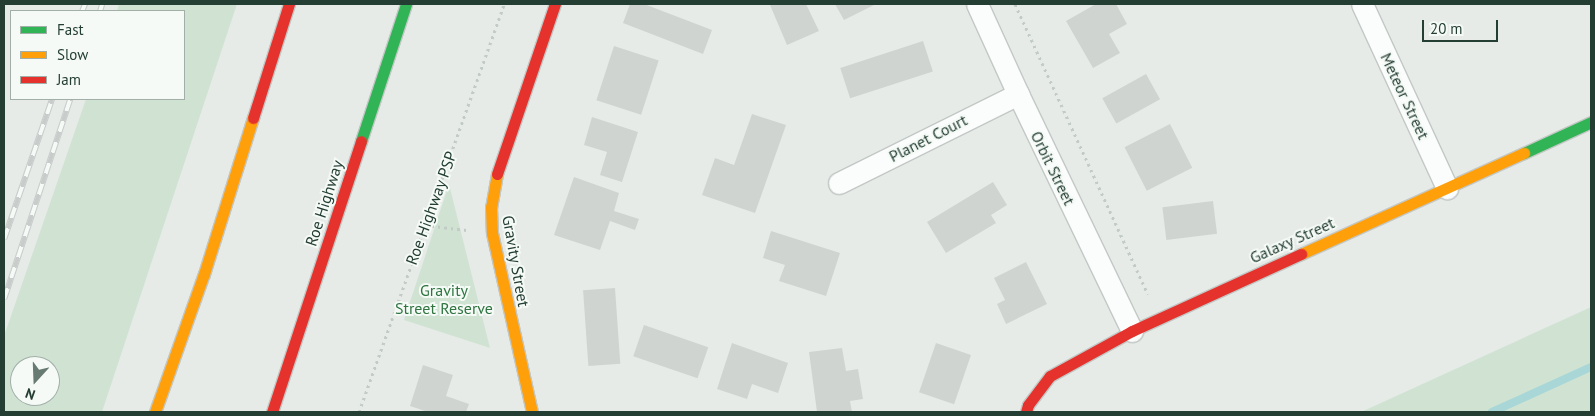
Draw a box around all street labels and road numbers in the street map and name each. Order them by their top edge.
street label: Meteor Street [1377,50,1433,142]
street label: Planet Court [886,110,970,166]
street label: Orbit Street [1027,128,1079,208]
street label: Roe Highway PSP [401,148,461,268]
street label: Roe Highway [301,158,347,248]
street label: Gravity Street [498,213,534,309]
street label: Galaxy Street [1247,213,1337,267]

